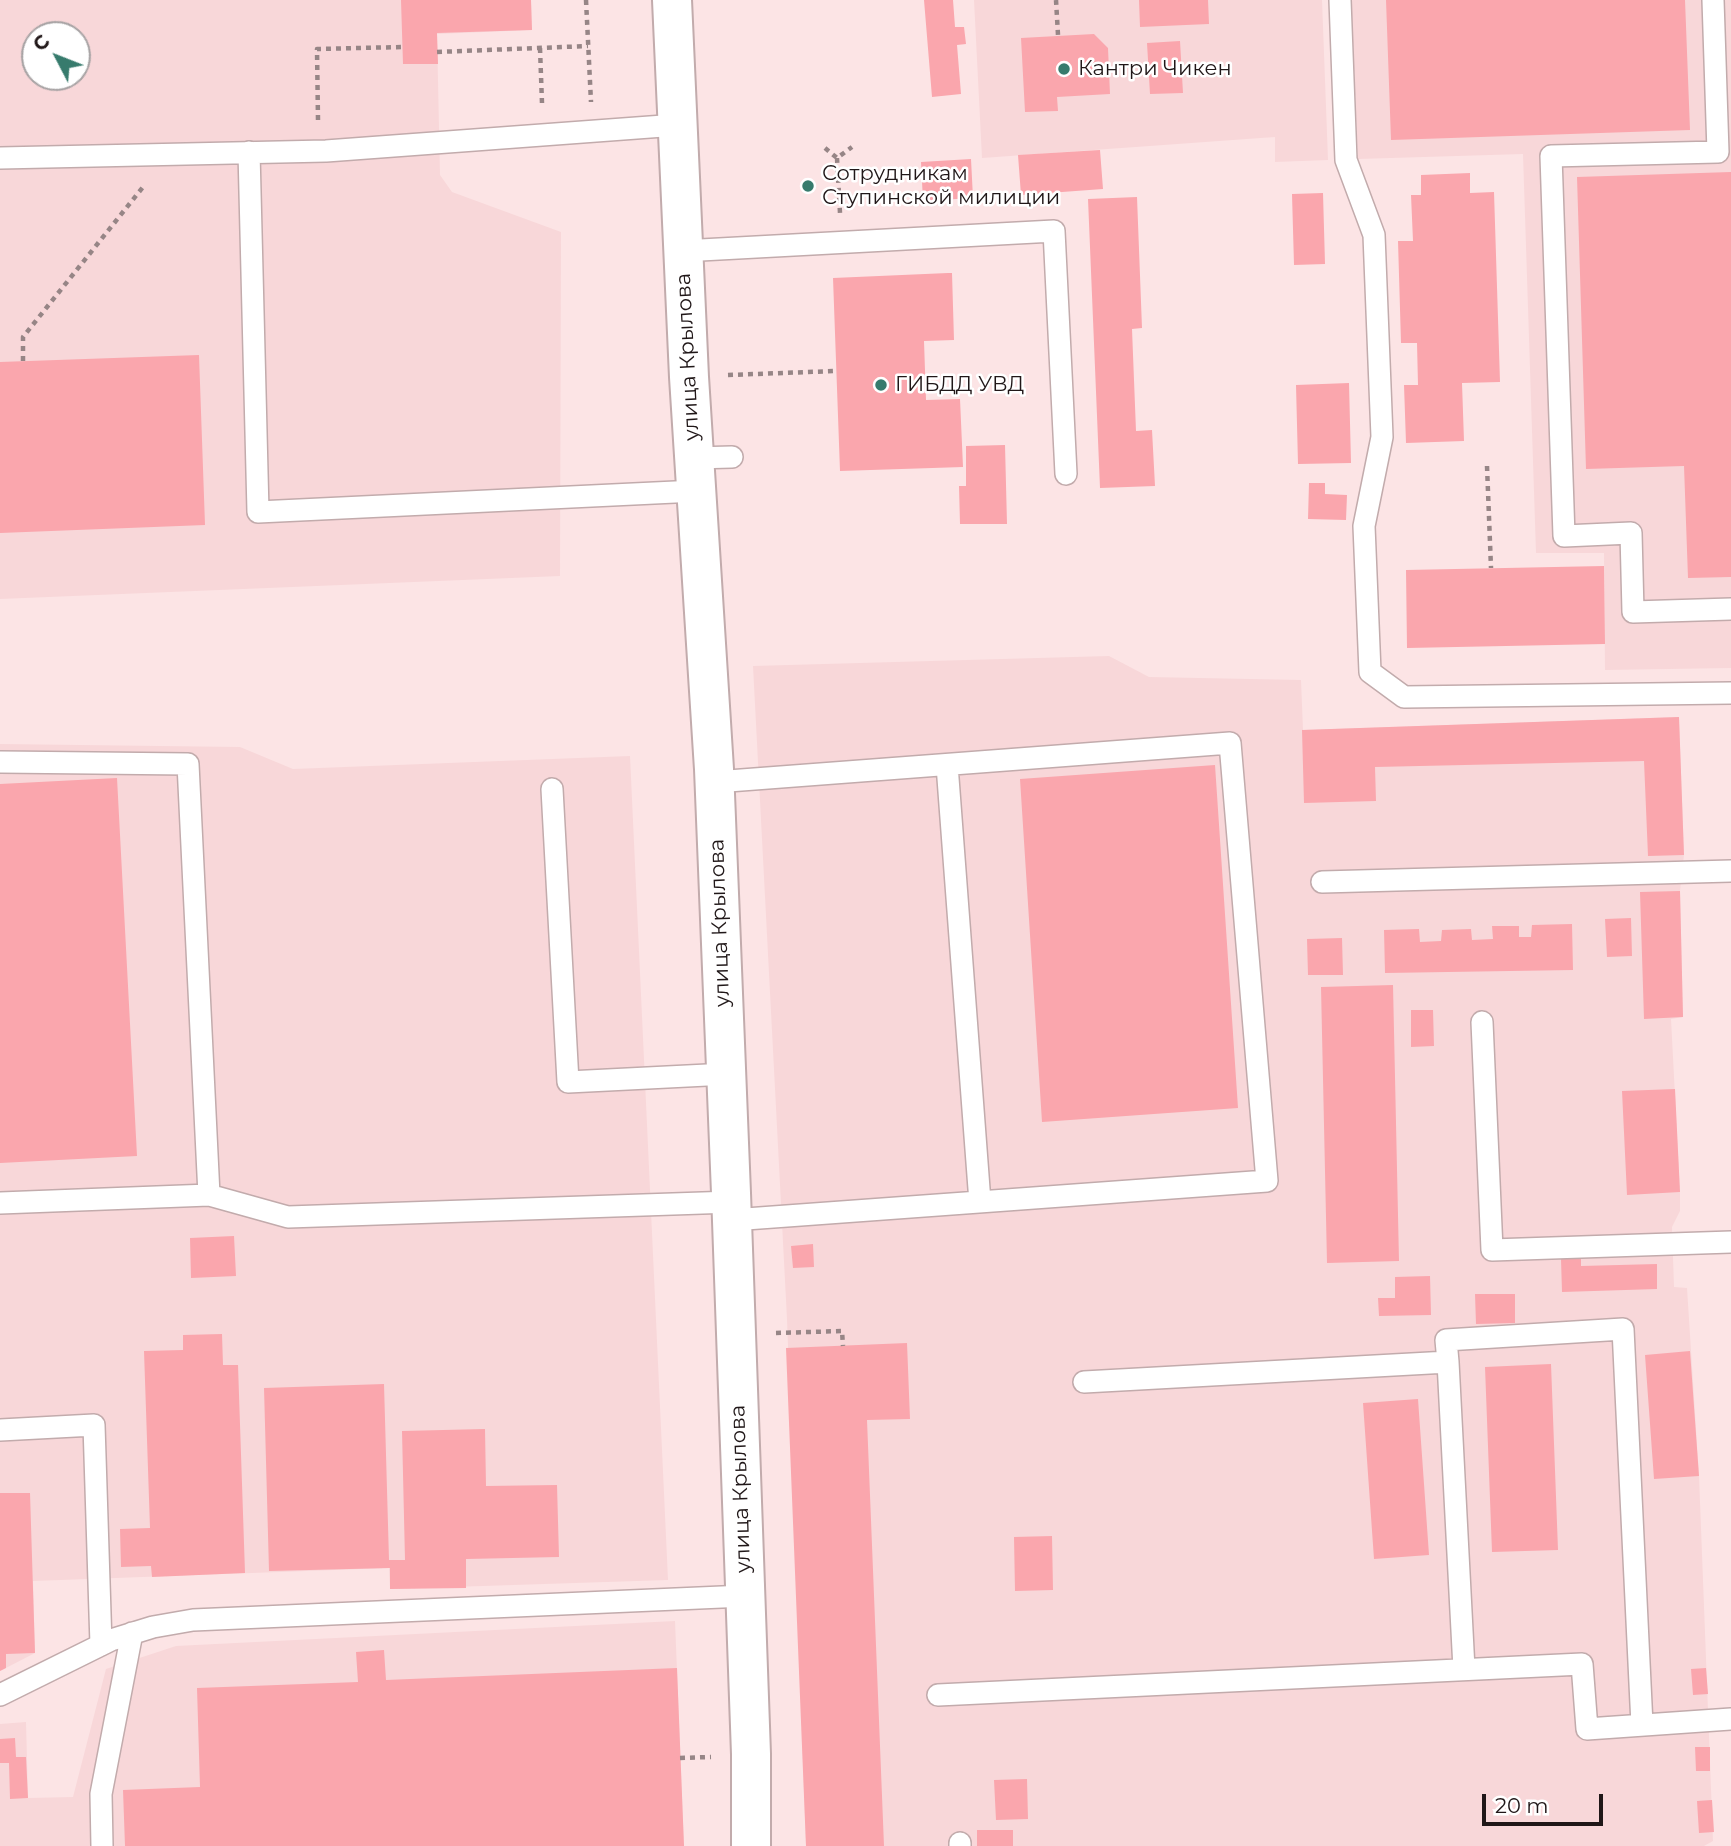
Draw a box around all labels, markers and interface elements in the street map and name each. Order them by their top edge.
north arrow [21,21,91,91]
text: С [28,30,55,56]
place label: Кантри Чикен [1078,56,1232,82]
marker: Кантри Чикен [1056,61,1072,77]
place label: Сотрудникам Ступинской милиции [822,161,1060,211]
marker: Сотрудникам Ступинской милиции [800,178,816,194]
street label: улица Крылова [671,272,705,442]
place label: ГИБДД УВД [895,372,1024,398]
marker: ГИБДД УВД [873,377,889,393]
street label: улица Крылова [704,839,736,1007]
street label: улица Крылова [725,1405,757,1573]
scale bar [1486,1780,1607,1824]
text: 20 m [1495,1793,1549,1818]

